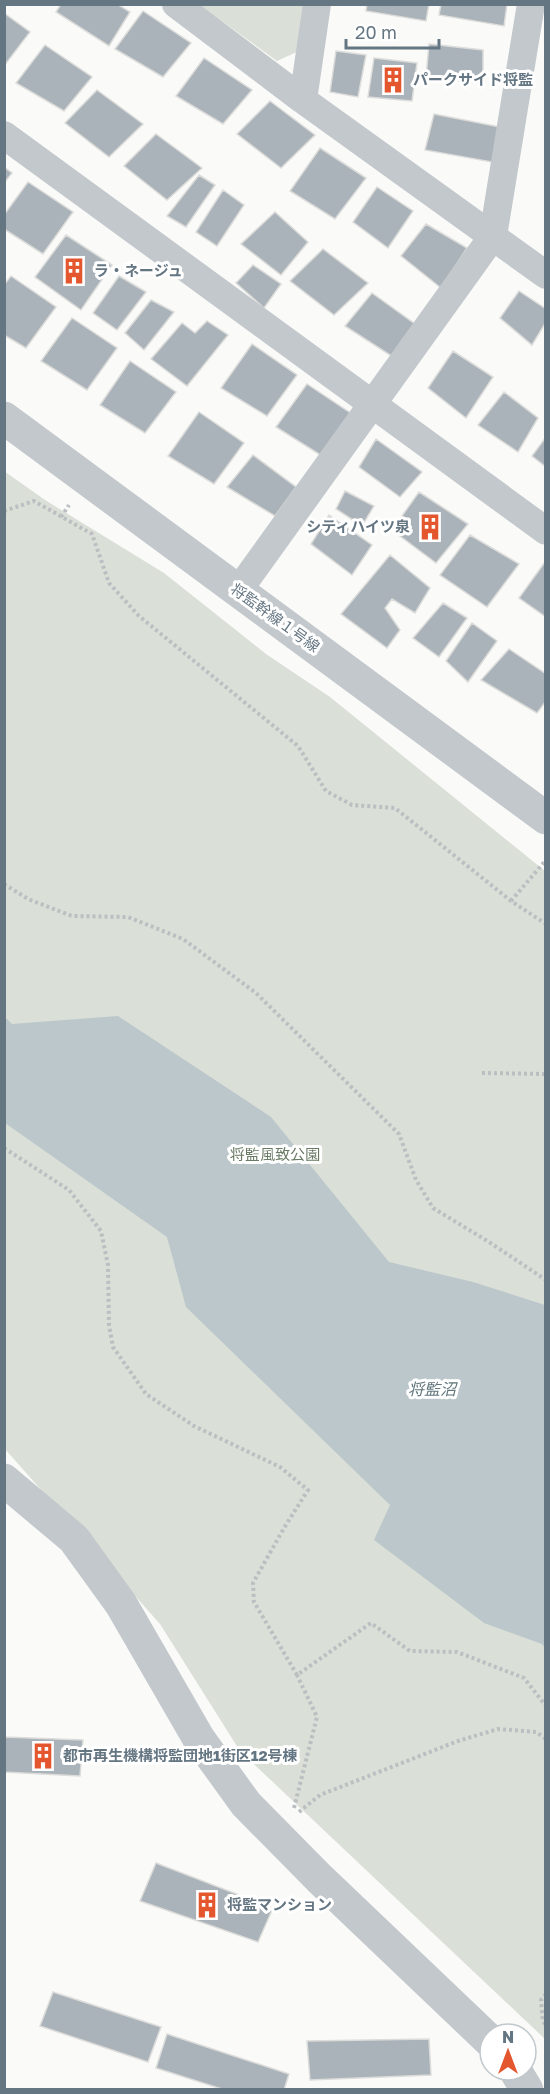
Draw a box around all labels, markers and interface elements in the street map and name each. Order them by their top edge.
scale bar [346,12,439,50]
text: 20 m [355,21,397,43]
building icon: パークサイド将監 [378,65,408,95]
place label: パークサイド将監 [413,70,533,88]
building icon: ラ・ネージュ [59,256,89,286]
place label: ラ・ネージュ [94,261,183,279]
building icon: シティハイツ泉 [415,512,445,542]
place label: シティハイツ泉 [306,517,410,535]
street label: 将監幹線１号線 [228,579,323,655]
park label: 将監風致公園 [230,1145,320,1163]
water label: 将監沼 [408,1379,458,1399]
building icon: 都市再生機構将監団地1街区12号棟 [28,1741,58,1771]
place label: 都市再生機構将監団地1街区12号棟 [63,1746,298,1764]
building icon: 将監マンション [192,1890,222,1920]
place label: 将監マンション [227,1895,332,1913]
north arrow [478,2022,538,2082]
text: N [502,2027,514,2047]

